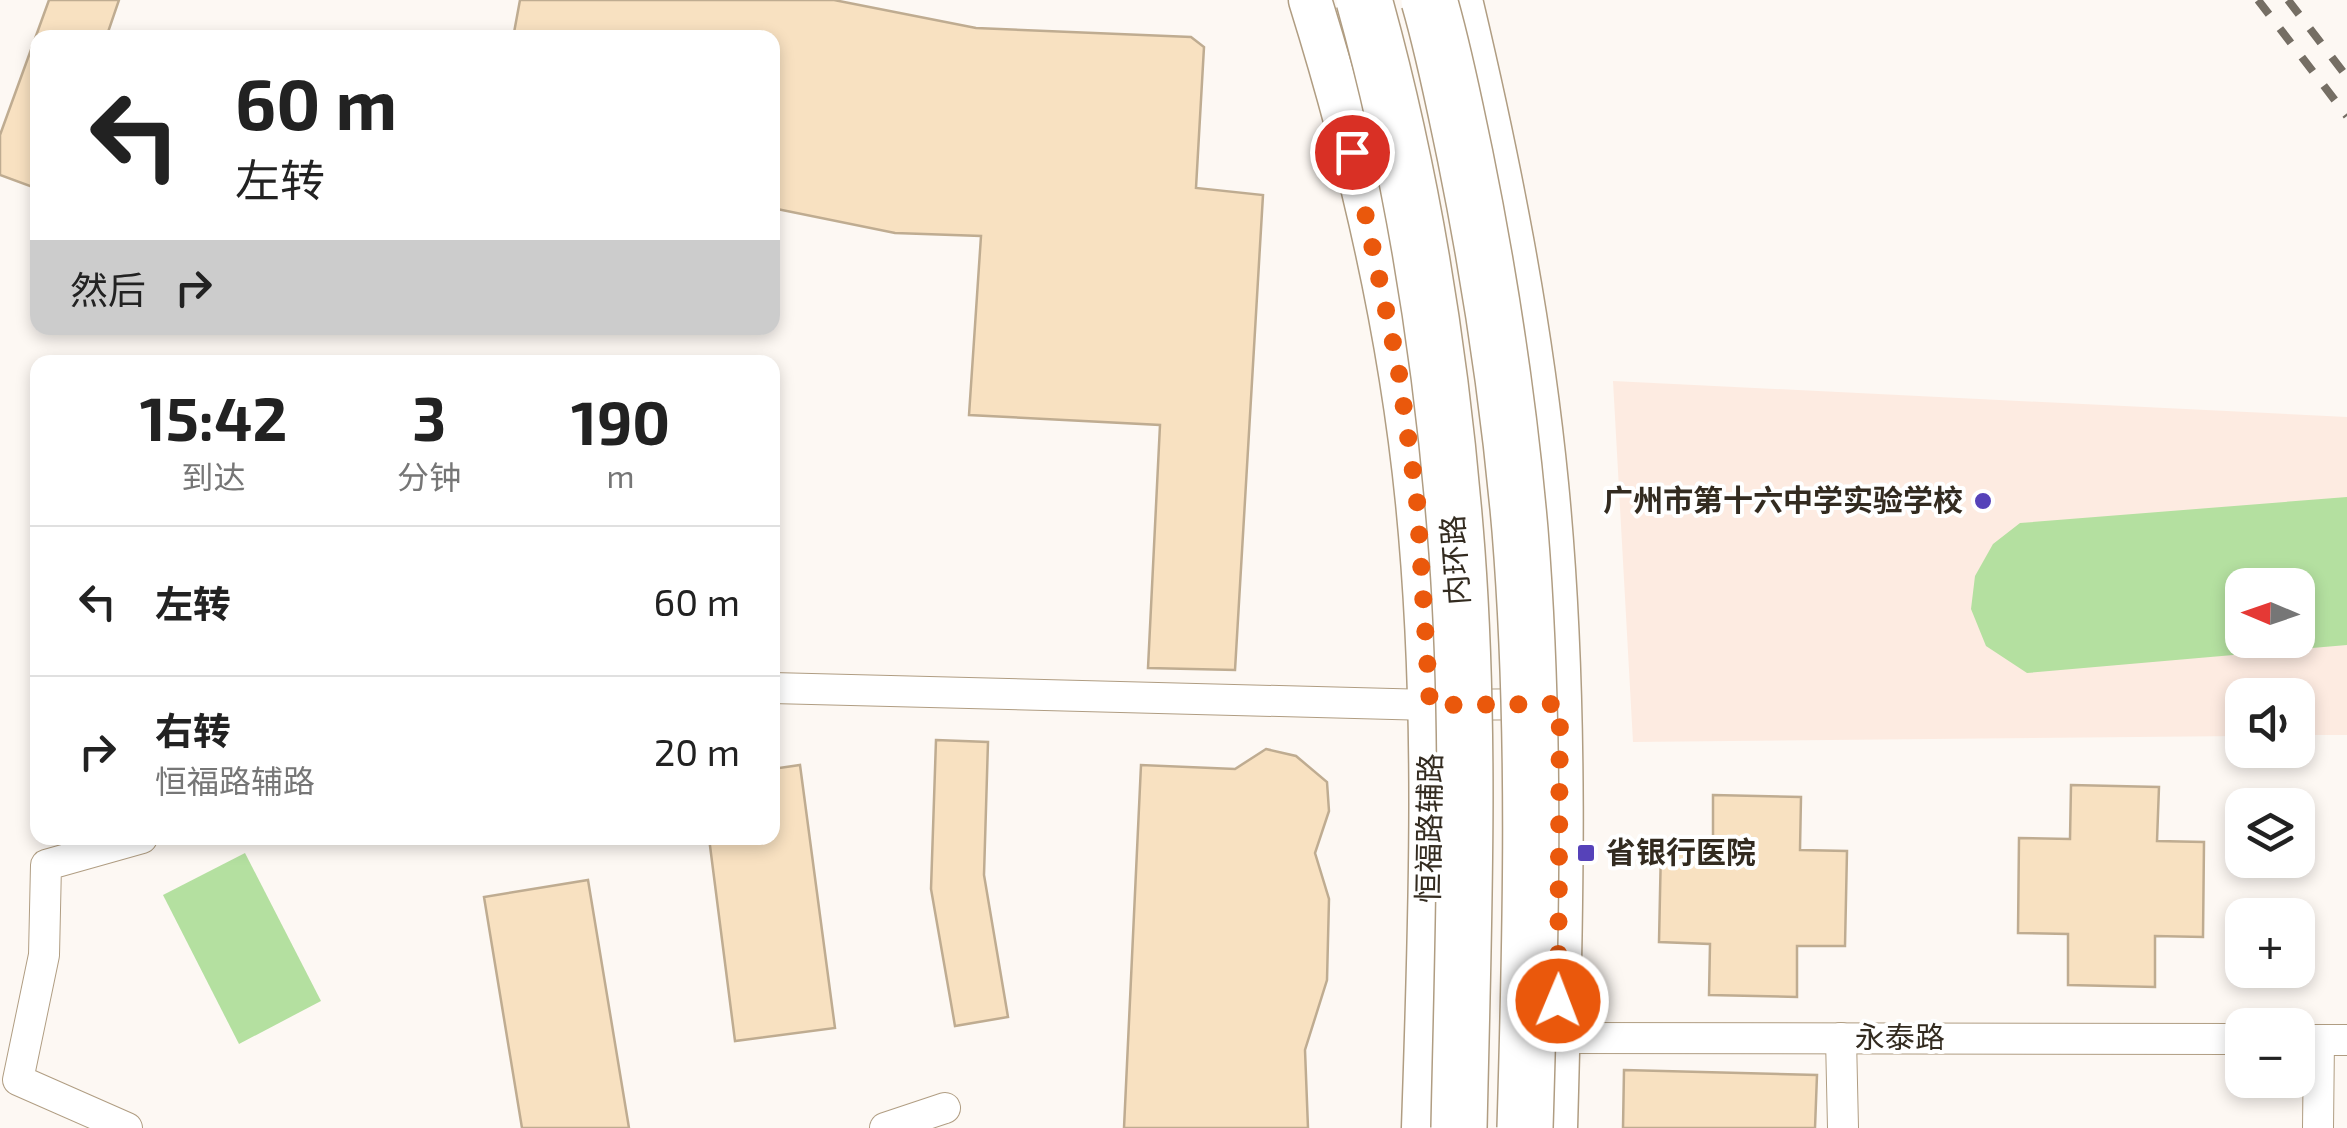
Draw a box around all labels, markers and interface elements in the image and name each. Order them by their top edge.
text: 60 m [235,60,397,144]
icon: left [70,70,200,200]
pin [1310,110,1395,195]
icon: arrive [1325,125,1380,180]
text: 左转 [235,152,325,206]
icon: right [166,260,221,315]
text: 然后 [70,266,146,312]
text: 15:42 [140,381,287,453]
text: 3 [412,381,446,453]
text: 190 [571,385,670,457]
text: m [607,456,635,494]
text: 到达 [182,457,246,495]
text: 分钟 [397,457,461,495]
place label: 广州市第十六中学实验学校 [1603,481,1963,517]
marker: 广州市第十六中学实验学校 [1972,490,1994,512]
street label: 内环路 [1433,514,1475,606]
north arrow [2225,568,2315,658]
map controls [2225,568,2315,1098]
icon: left [70,574,125,629]
text: 60 m [654,578,740,624]
text: 左转 [155,580,231,626]
button: sound [2225,678,2315,768]
text: 右转 [155,707,231,753]
icon: right [70,724,125,779]
text: 20 m [654,728,740,774]
street label: 恒福路辅路 [1409,753,1447,903]
text: 恒福路辅路 [155,761,315,799]
button: layers [2225,788,2315,878]
place label: 省银行医院 [1606,833,1756,869]
marker: 省银行医院 [1575,842,1597,864]
button: + [2225,898,2315,988]
position arrow [1506,949,1610,1053]
button: − [2225,1008,2315,1098]
street label: 永泰路 [1855,1018,1945,1054]

